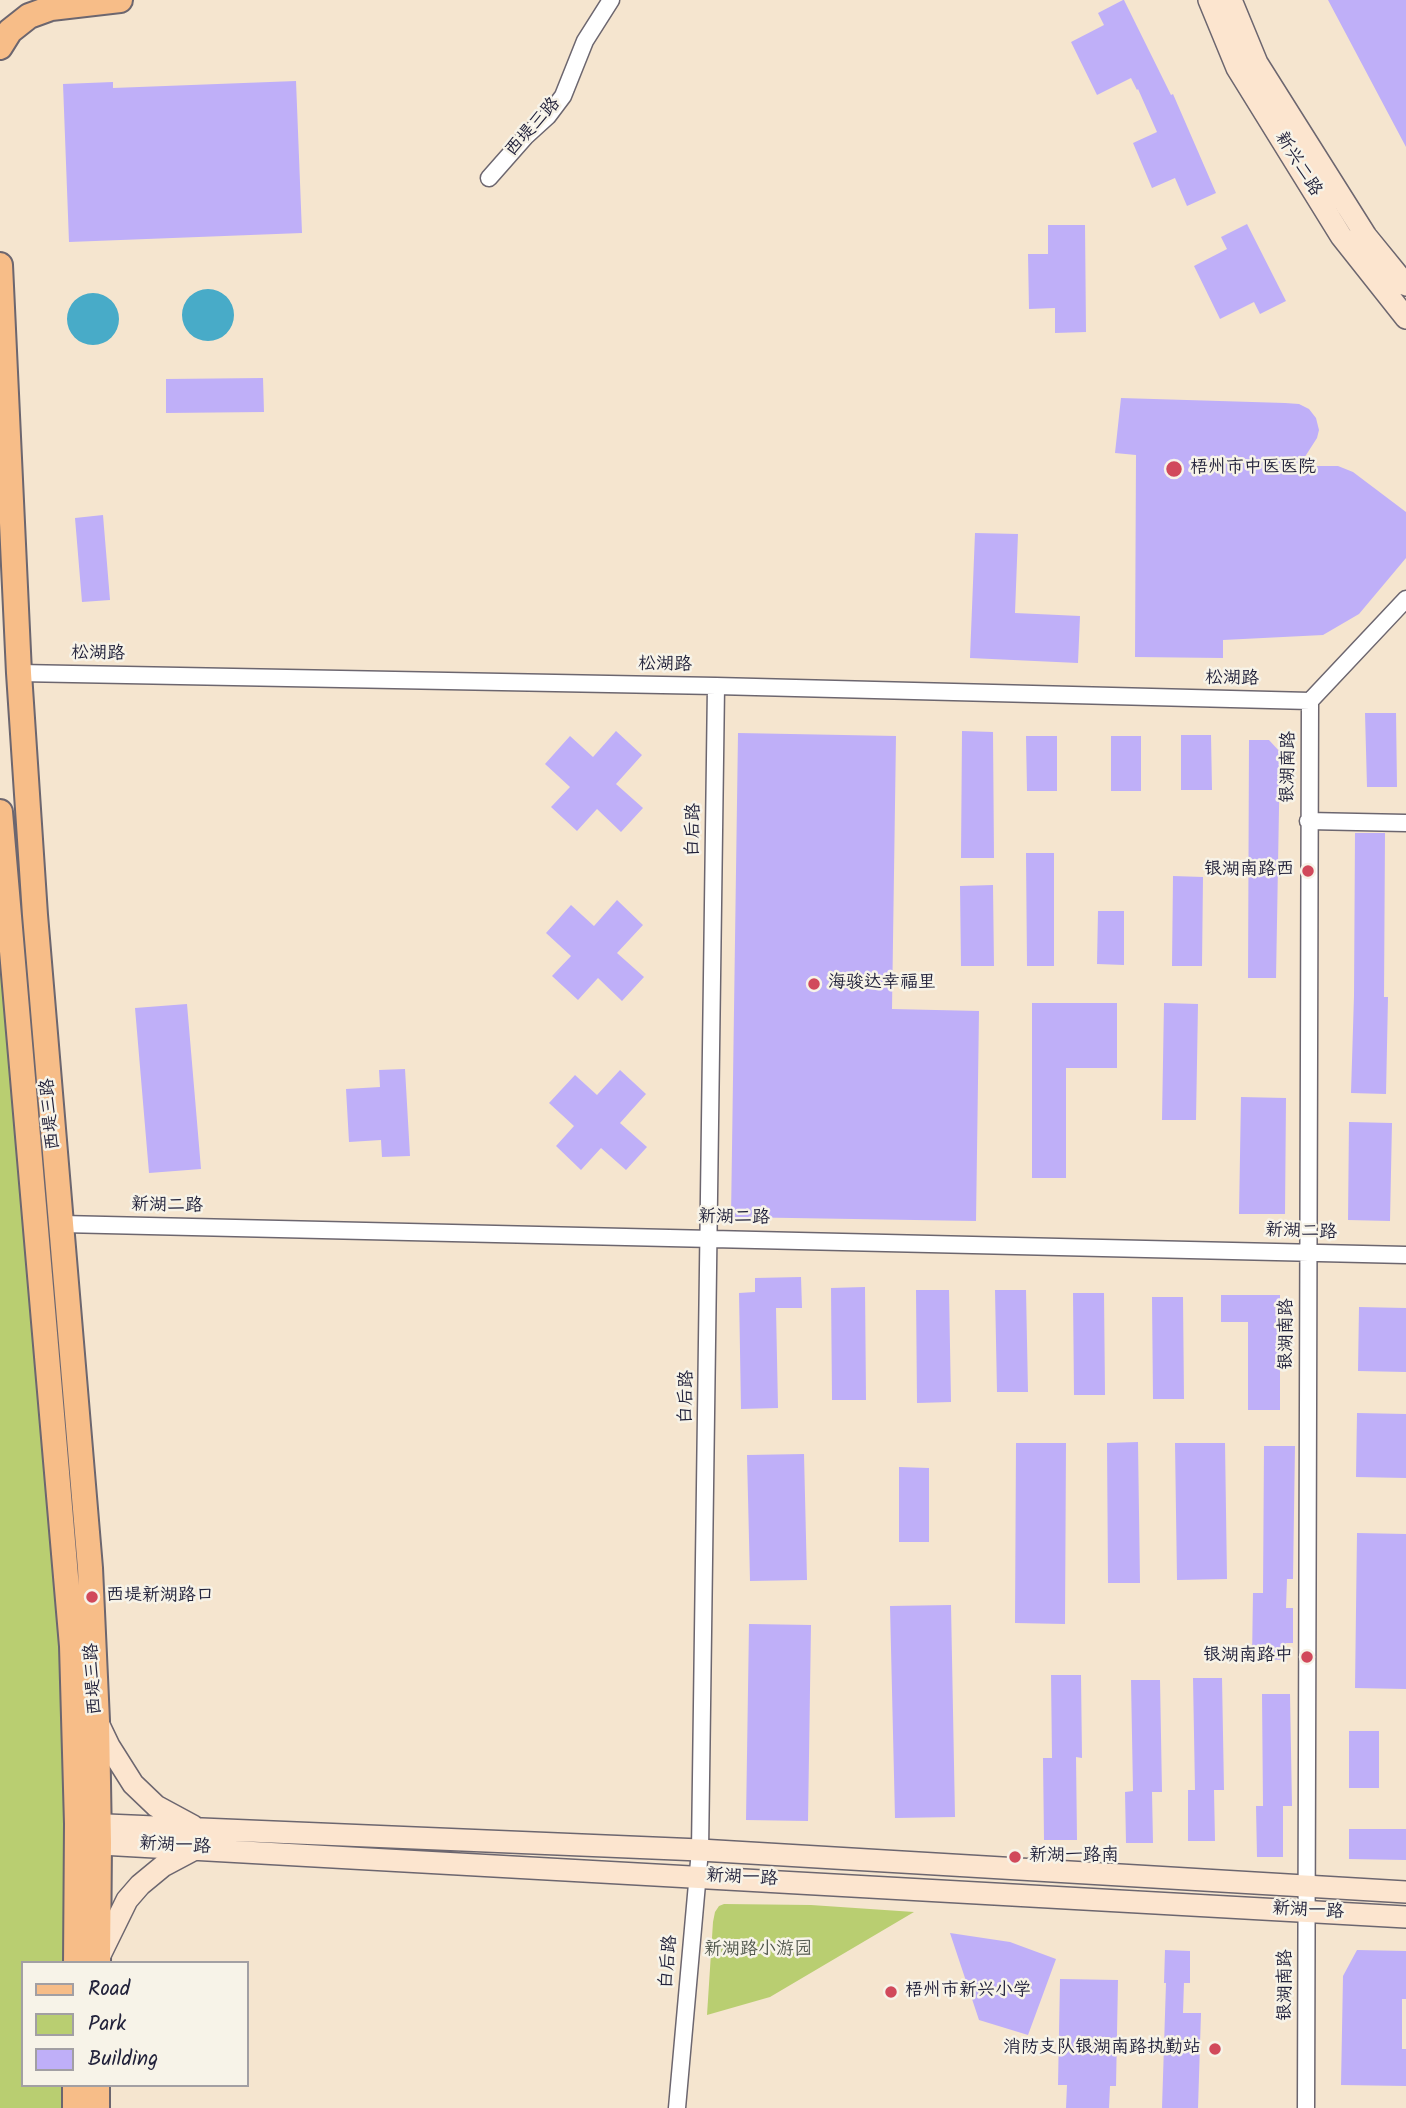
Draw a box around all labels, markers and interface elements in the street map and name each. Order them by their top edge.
street label: 西堤三路 [502,94,566,162]
street label: 新兴二路 [1269,129,1325,201]
place label: 梧州市中医医院 [1190,458,1316,480]
marker: 梧州市中医医院 [1164,459,1184,479]
street label: 松湖路 [71,644,125,666]
street label: 松湖路 [638,655,692,677]
street label: 松湖路 [1205,669,1259,691]
street label: 银湖南路 [1279,731,1301,803]
street label: 白后路 [684,803,706,857]
place label: 银湖南路西 [1204,860,1294,882]
marker: 银湖南路西 [1300,863,1316,879]
place label: 海骏达幸福里 [828,973,936,995]
marker: 海骏达幸福里 [806,976,822,992]
street label: 西堤三路 [38,1077,66,1151]
street label: 新湖二路 [131,1196,203,1218]
street label: 新湖二路 [698,1208,770,1230]
street label: 新湖二路 [1265,1221,1337,1245]
street label: 银湖南路 [1277,1298,1299,1370]
street label: 白后路 [677,1370,699,1424]
place label: 西堤新湖路口 [106,1586,214,1608]
marker: 西堤新湖路口 [84,1589,100,1605]
street label: 西堤三路 [82,1642,108,1716]
place label: 银湖南路中 [1203,1646,1293,1668]
marker: 银湖南路中 [1299,1649,1315,1665]
street label: 新湖一路 [138,1834,212,1860]
place label: 新湖一路南 [1029,1846,1119,1868]
marker: 新湖一路南 [1007,1849,1023,1865]
street label: 新湖一路 [705,1866,779,1892]
street label: 新湖一路 [1271,1899,1345,1925]
street label: 白后路 [657,1934,683,1990]
park label: 新湖路小游园 [704,1940,812,1962]
street label: 银湖南路 [1276,1949,1298,2021]
legend [21,1961,248,2087]
text: Road [88,1973,130,2006]
place label: 梧州市新兴小学 [905,1981,1031,2003]
marker: 梧州市新兴小学 [883,1984,899,2000]
text: Park [88,2008,126,2041]
place label: 消防支队银湖南路执勤站 [1003,2038,1201,2060]
marker: 消防支队银湖南路执勤站 [1207,2041,1223,2057]
text: Building [88,2043,158,2076]

